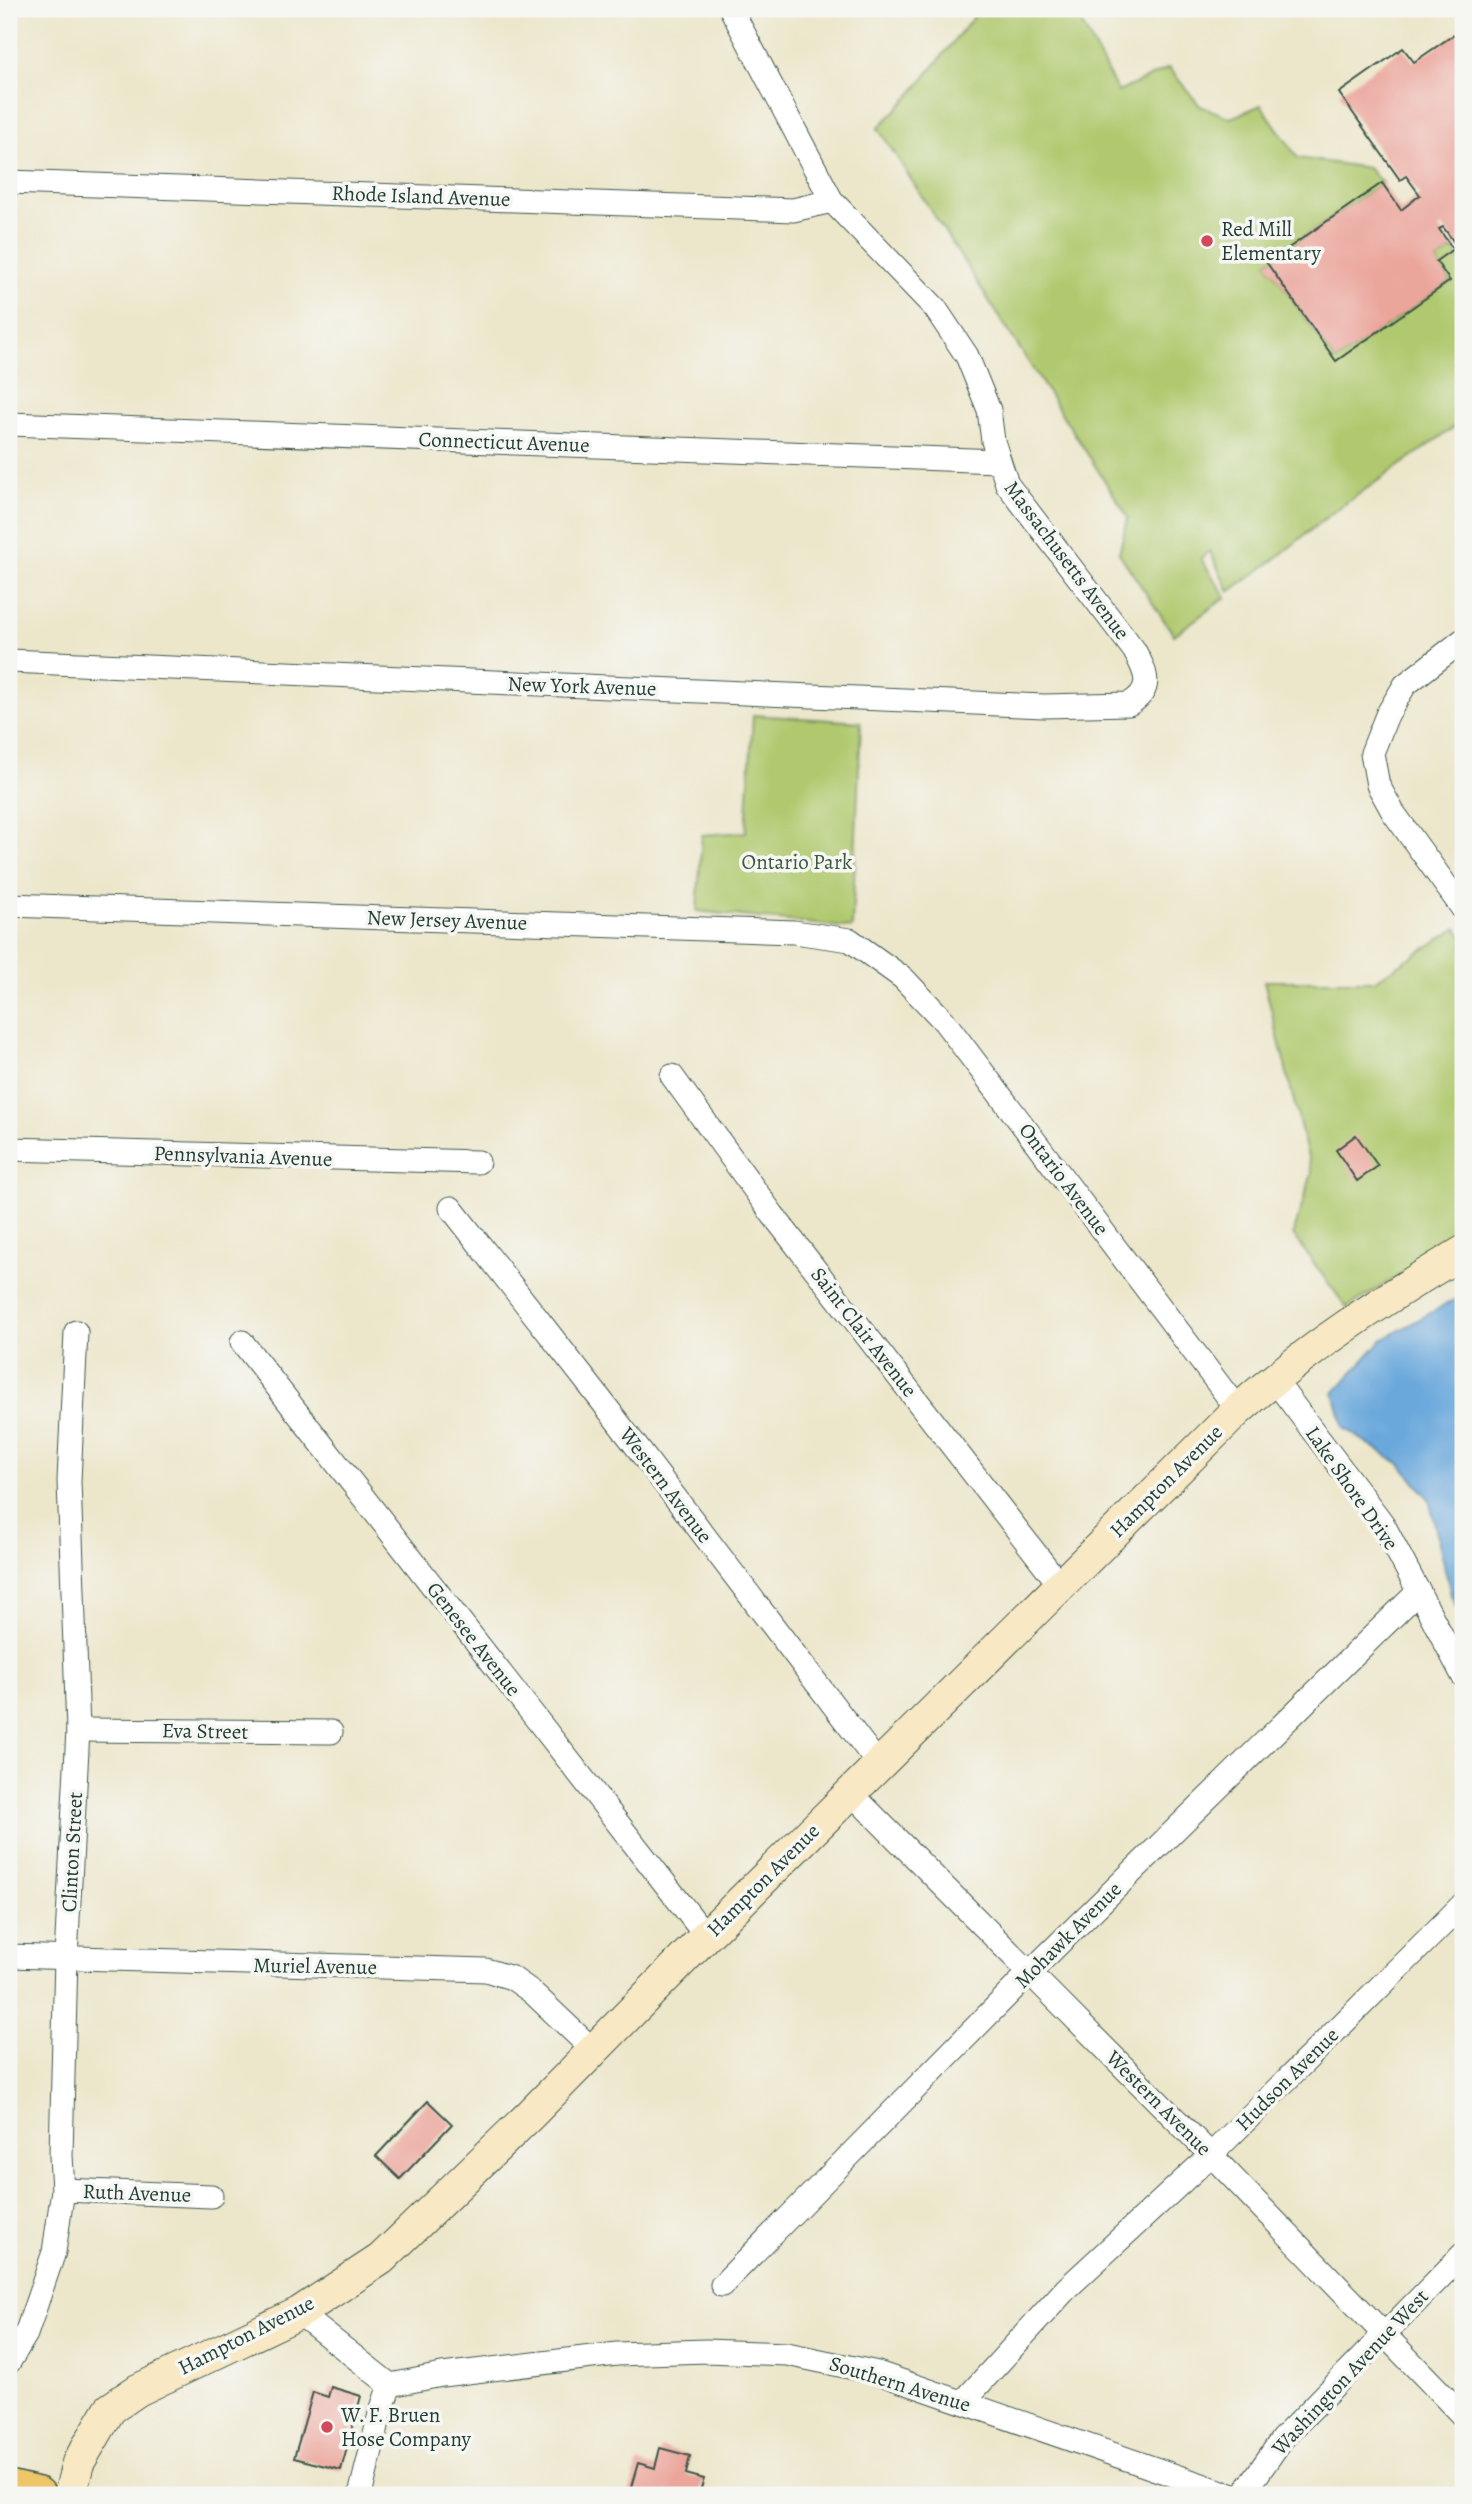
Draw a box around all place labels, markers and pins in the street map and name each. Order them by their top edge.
place label: Red Mill Elementary [1221,215,1321,267]
marker: Red Mill Elementary [1199,233,1215,249]
place label: W. F. Bruen Hose Company [340,2401,472,2453]
marker: W. F. Bruen Hose Company [319,2419,335,2435]

